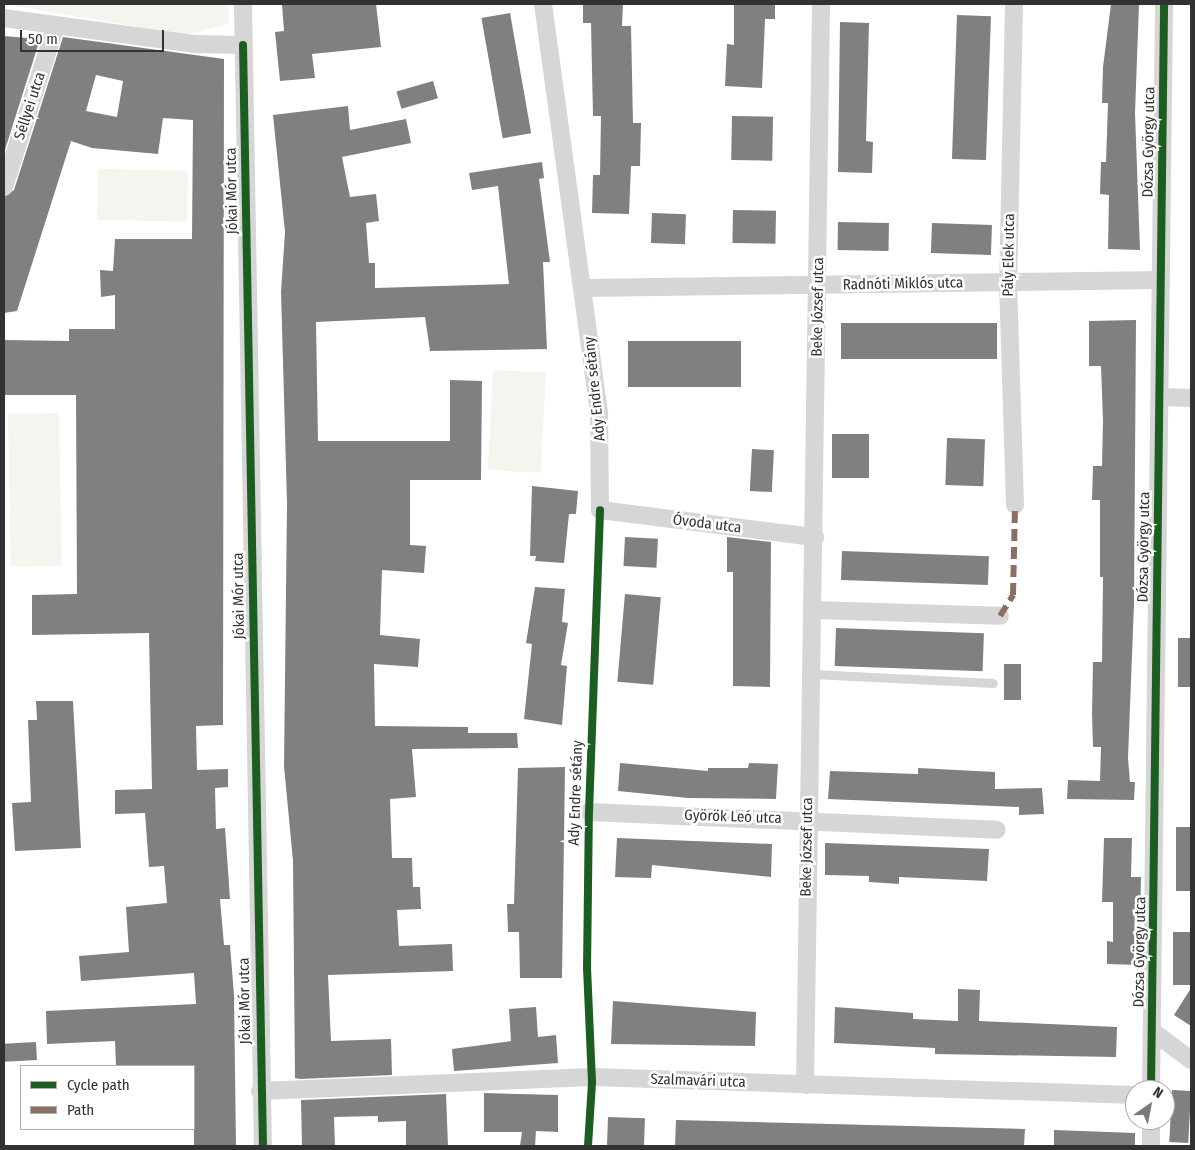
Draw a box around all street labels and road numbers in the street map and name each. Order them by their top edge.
street label: Séllyei utca [11,70,49,142]
street label: Dózsa György utca [1139,86,1159,198]
street label: Jókai Mór utca [222,147,242,235]
street label: Pály Elek utca [999,213,1019,297]
street label: Beke József utca [808,257,828,357]
street label: Radnóti Miklós utca [842,274,964,294]
street label: Ady Endre sétány [581,336,609,442]
street label: Dózsa György utca [1134,491,1154,603]
street label: Óvoda utca [672,511,742,537]
street label: Jókai Mór utca [229,552,249,640]
street label: Ady Endre sétány [565,740,587,846]
street label: Beke József utca [797,797,817,897]
street label: Györök Leó utca [684,806,782,828]
street label: Dózsa György utca [1130,896,1150,1008]
street label: Jókai Mór utca [235,957,255,1045]
street label: Szalmavári utca [650,1070,746,1092]

